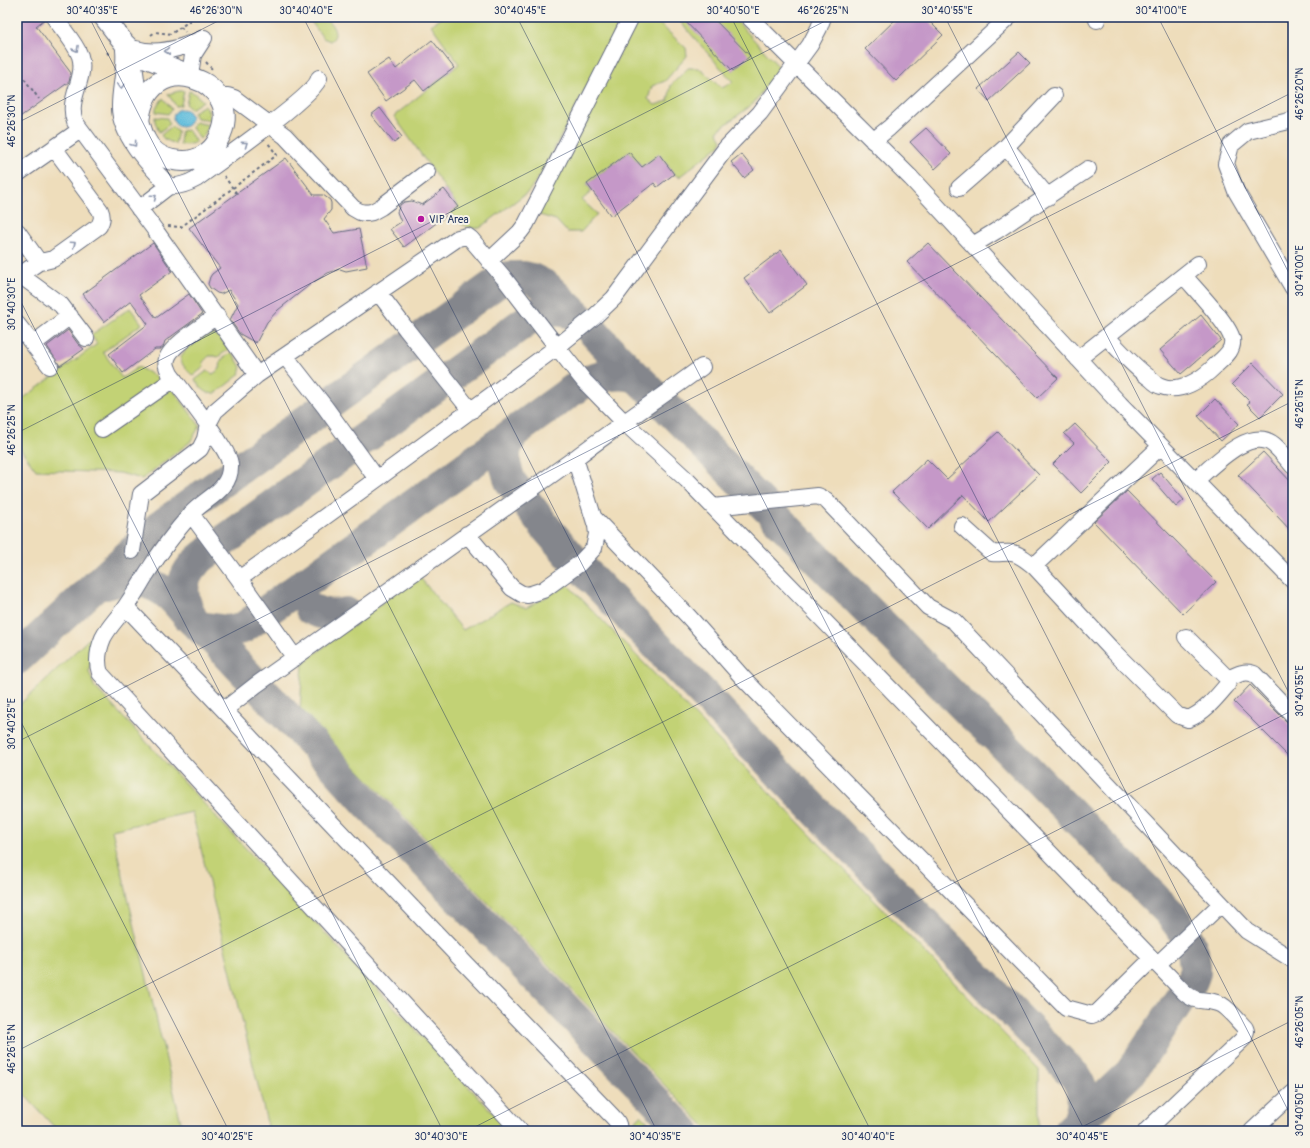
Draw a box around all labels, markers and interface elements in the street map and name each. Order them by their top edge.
text: 30°40'35"E [66,5,118,17]
text: 46°26'30"N [190,5,243,17]
text: 30°40'40"E [279,5,333,17]
text: 30°40'45"E [494,5,546,17]
text: 30°40'50"E [707,5,759,17]
text: 46°26'25"N [797,5,849,17]
text: 30°40'55"E [921,5,973,17]
text: 30°41'00"E [1135,5,1187,17]
one-way arrow [71,45,79,52]
one-way arrow [164,46,171,55]
text: 46°26'20"N [1294,67,1306,120]
one-way arrow [117,83,126,89]
text: 46°26'30"N [6,94,18,147]
one-way arrow [129,139,136,146]
one-way arrow [240,142,247,149]
one-way arrow [149,195,156,202]
place label: VIP Area [429,213,469,226]
marker: VIP Area [416,214,426,224]
one-way arrow [68,242,75,249]
text: 30°41'00"E [1294,245,1306,297]
text: 30°40'30"E [6,277,18,331]
text: 46°26'15"N [1294,379,1306,429]
text: 46°26'25"N [6,404,18,456]
text: 30°40'55"E [1294,665,1306,717]
text: 30°40'25"E [6,698,18,750]
text: 46°26'05"N [1294,996,1306,1048]
text: 46°26'15"N [6,1024,18,1074]
text: 30°40'50"E [1294,1084,1306,1136]
text: 30°40'25"E [201,1131,253,1143]
text: 30°40'30"E [414,1131,468,1143]
text: 30°40'35"E [629,1131,681,1143]
text: 30°40'40"E [841,1131,895,1143]
text: 30°40'45"E [1056,1131,1108,1143]

